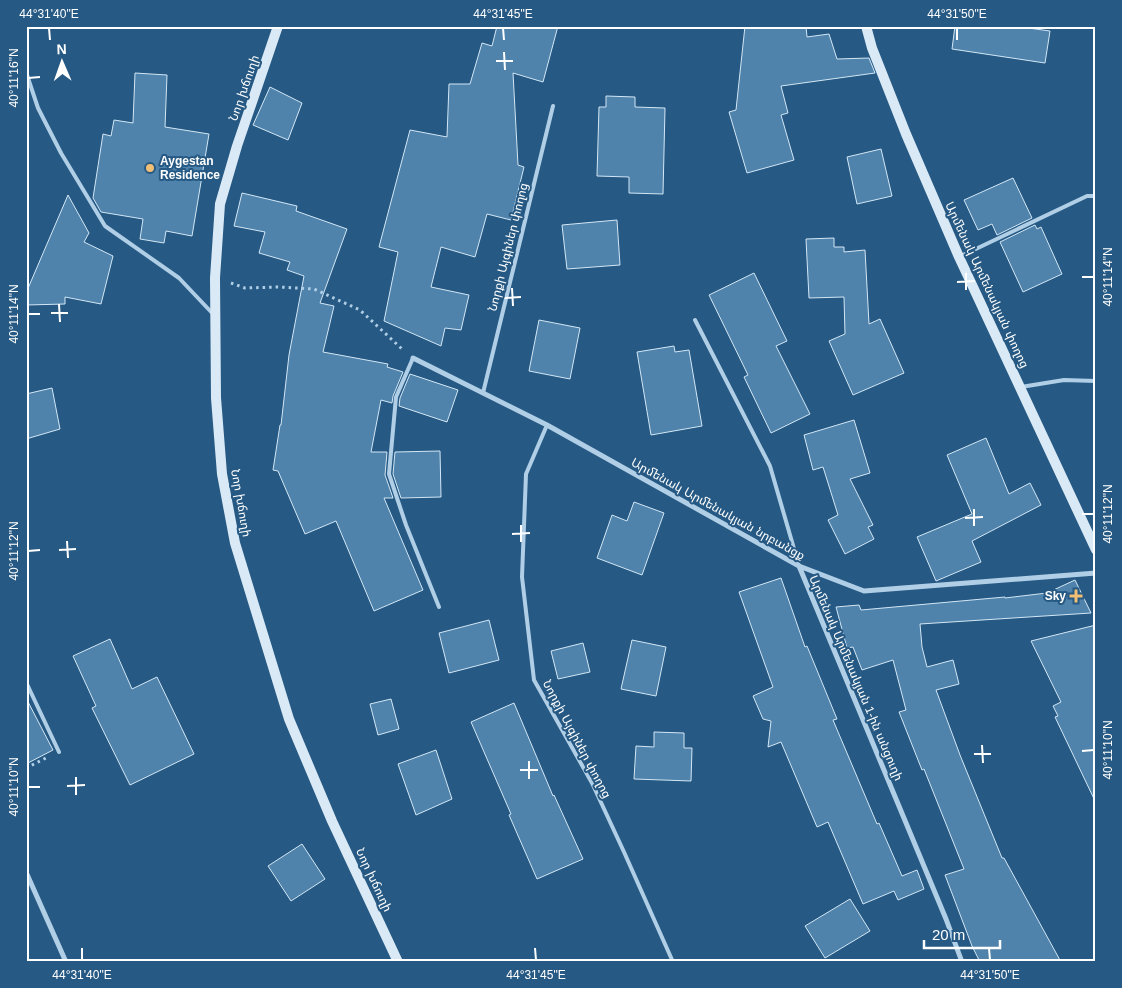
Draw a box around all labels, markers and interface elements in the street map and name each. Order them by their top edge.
text: 44°31'40"E [19,7,79,21]
text: 44°31'45"E [473,7,533,21]
text: 44°31'50"E [927,7,987,21]
north arrow [38,38,88,88]
text: N [56,41,67,57]
text: 40°11'16"N [7,48,21,108]
street label: Նոր խճուղի [226,53,262,123]
place label: Aygestan Residence [160,154,220,182]
marker: Aygestan Residence [144,162,156,174]
street label: Նորքի Այգիներ փողոց [485,181,531,313]
street label: Արմենակ Արմենակյան փողոց [942,200,1032,370]
text: 40°11'14"N [1101,247,1115,307]
text: 40°11'14"N [7,284,21,344]
street label: Արմենակ Արմենակյան նրբանցք [629,455,807,563]
street label: Նոր խճուղի [228,468,254,538]
text: 40°11'12"N [1101,484,1115,544]
text: 40°11'12"N [7,521,21,581]
street label: Արմենակ Արմենակյան 1-ին անցուղի [806,573,906,783]
place label: Sky [1045,589,1066,603]
marker: Sky [1070,590,1082,602]
street label: Նորքի Այգիներ փողոց [540,677,614,801]
text: 40°11'10"N [1101,720,1115,780]
text: 40°11'10"N [7,757,21,817]
street label: Նոր խճուղի [353,846,395,914]
scale bar [924,918,1001,950]
text: 20 m [932,926,965,943]
text: 44°31'40"E [52,968,112,982]
text: 44°31'45"E [506,968,566,982]
text: 44°31'50"E [960,968,1020,982]

